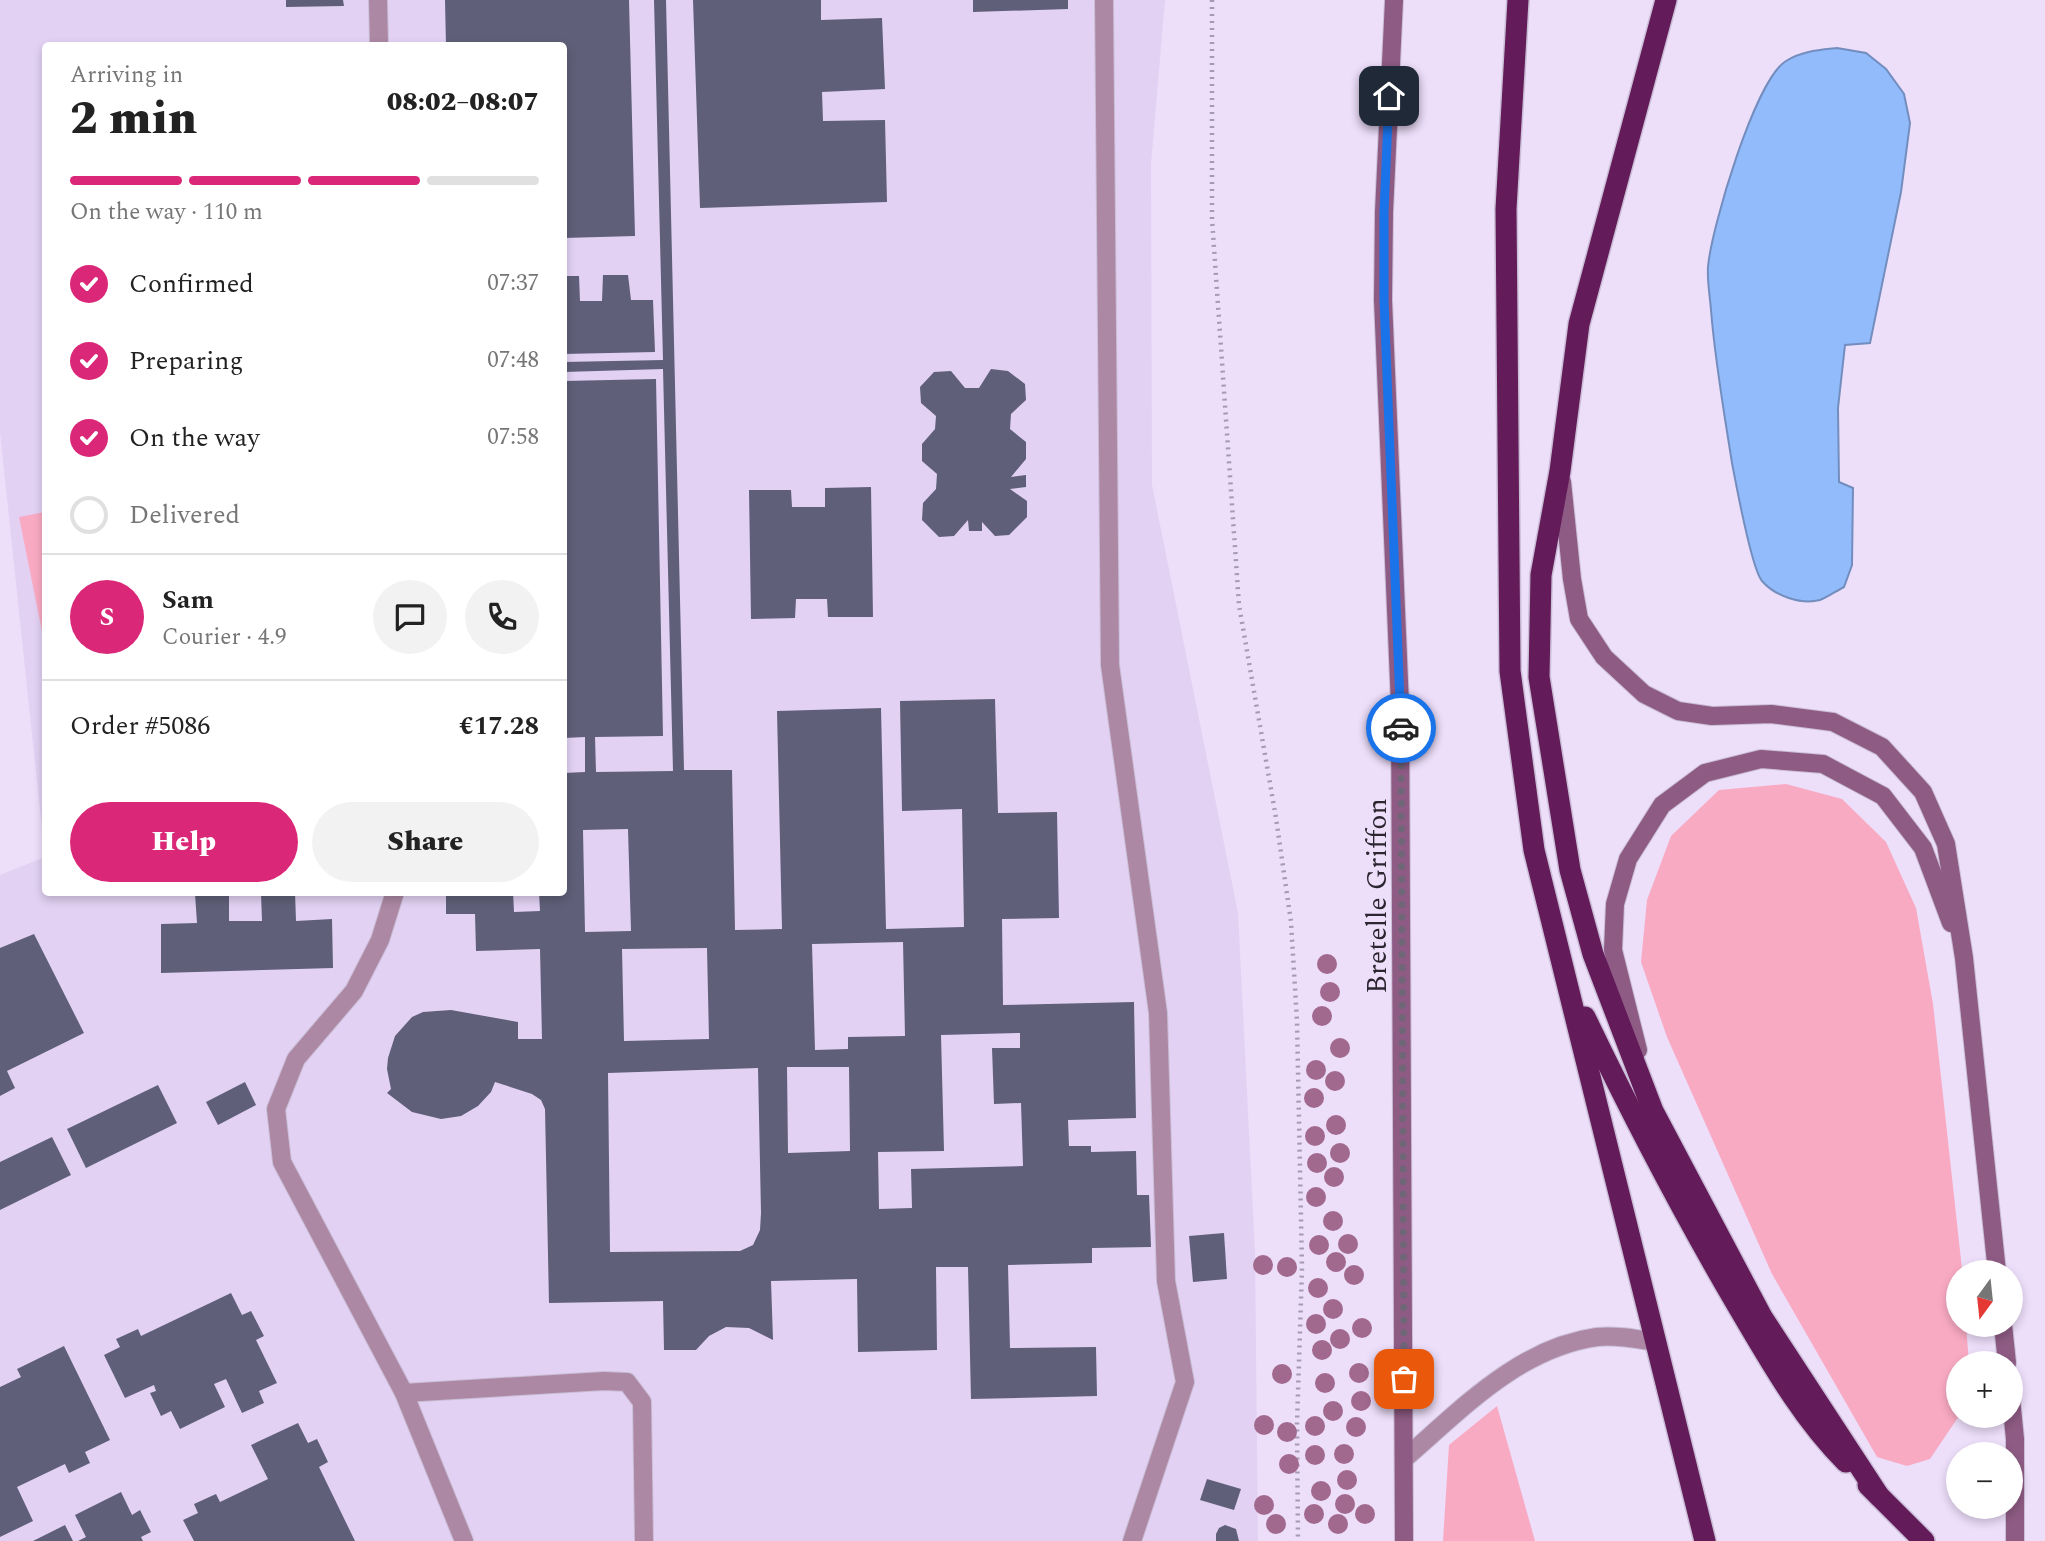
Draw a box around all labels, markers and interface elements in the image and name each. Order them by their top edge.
text: Arriving in [70,58,183,93]
pin [1359,66,1419,126]
icon: home [1370,77,1408,115]
text: 08:02–08:07 [387,82,539,122]
text: 2 min [70,84,197,154]
text: On the way · 110 m [70,195,263,230]
text: Confirmed [129,264,254,304]
icon: check [70,265,108,303]
text: 07:37 [487,266,539,301]
text: Preparing [129,341,243,381]
icon: check [70,342,108,380]
text: 07:48 [487,343,539,378]
text: On the way [129,418,260,458]
icon: check [70,419,108,457]
text: 07:58 [487,420,539,455]
text: Delivered [129,495,240,535]
text: Sam [162,580,214,620]
button: chat [373,580,447,654]
button: phone [465,580,539,654]
text: S [100,597,114,637]
text: Courier · 4.9 [162,620,287,655]
courier [1366,693,1436,763]
text: Order #5086 [70,706,210,746]
text: €17.28 [459,706,539,746]
icon: car [1382,709,1420,747]
street label: Bretelle Griffon [1356,798,1399,994]
button: Help [70,802,298,882]
button: Share [312,802,539,882]
north arrow [1946,1260,2023,1337]
map controls [1946,1260,2023,1519]
pin [1374,1349,1434,1409]
button: + [1946,1351,2023,1428]
icon: bag [1385,1360,1423,1398]
button: − [1946,1442,2023,1519]

